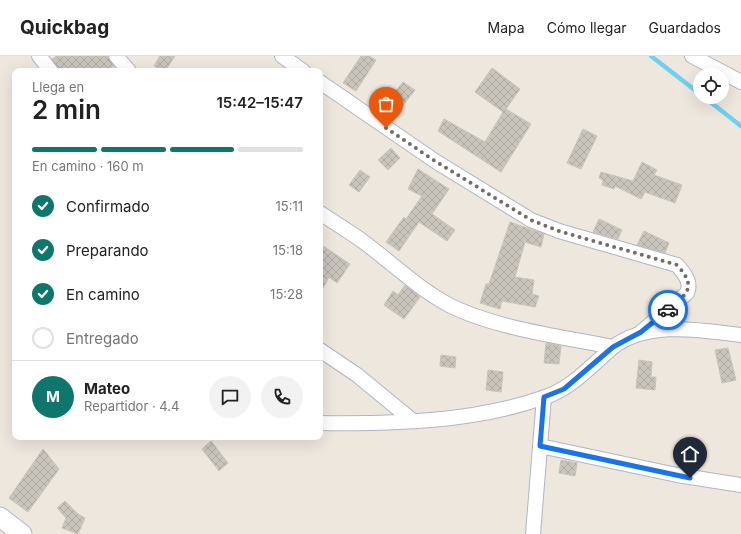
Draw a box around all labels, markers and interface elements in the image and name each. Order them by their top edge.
text: Quickbag [20,16,109,39]
text: Mapa [488,19,525,36]
text: Cómo llegar [547,19,627,36]
text: Guardados [649,19,721,36]
map controls [693,68,729,104]
button: locate [693,68,729,104]
text: Llega en [32,79,84,95]
pin [369,87,403,128]
text: 15:42–15:47 [216,93,303,112]
icon: bag [375,93,397,115]
text: 2 min [32,94,101,125]
text: En camino · 160 m [32,158,144,174]
icon: check [32,195,54,217]
text: Confirmado [66,197,150,216]
text: 15:11 [275,198,303,214]
icon: check [32,239,54,261]
text: Preparando [66,241,149,260]
text: 15:18 [273,242,303,258]
icon: check [32,283,54,305]
text: En camino [66,285,140,304]
text: 15:28 [270,286,303,302]
courier [648,290,688,330]
icon: car [657,299,679,321]
text: Entregado [66,329,139,348]
button: chat [209,376,251,418]
button: phone [261,376,303,418]
text: Mateo [84,379,130,398]
text: M [46,387,60,406]
text: Repartidor · 4.4 [84,398,179,414]
pin [673,437,707,478]
icon: home [679,443,701,465]

